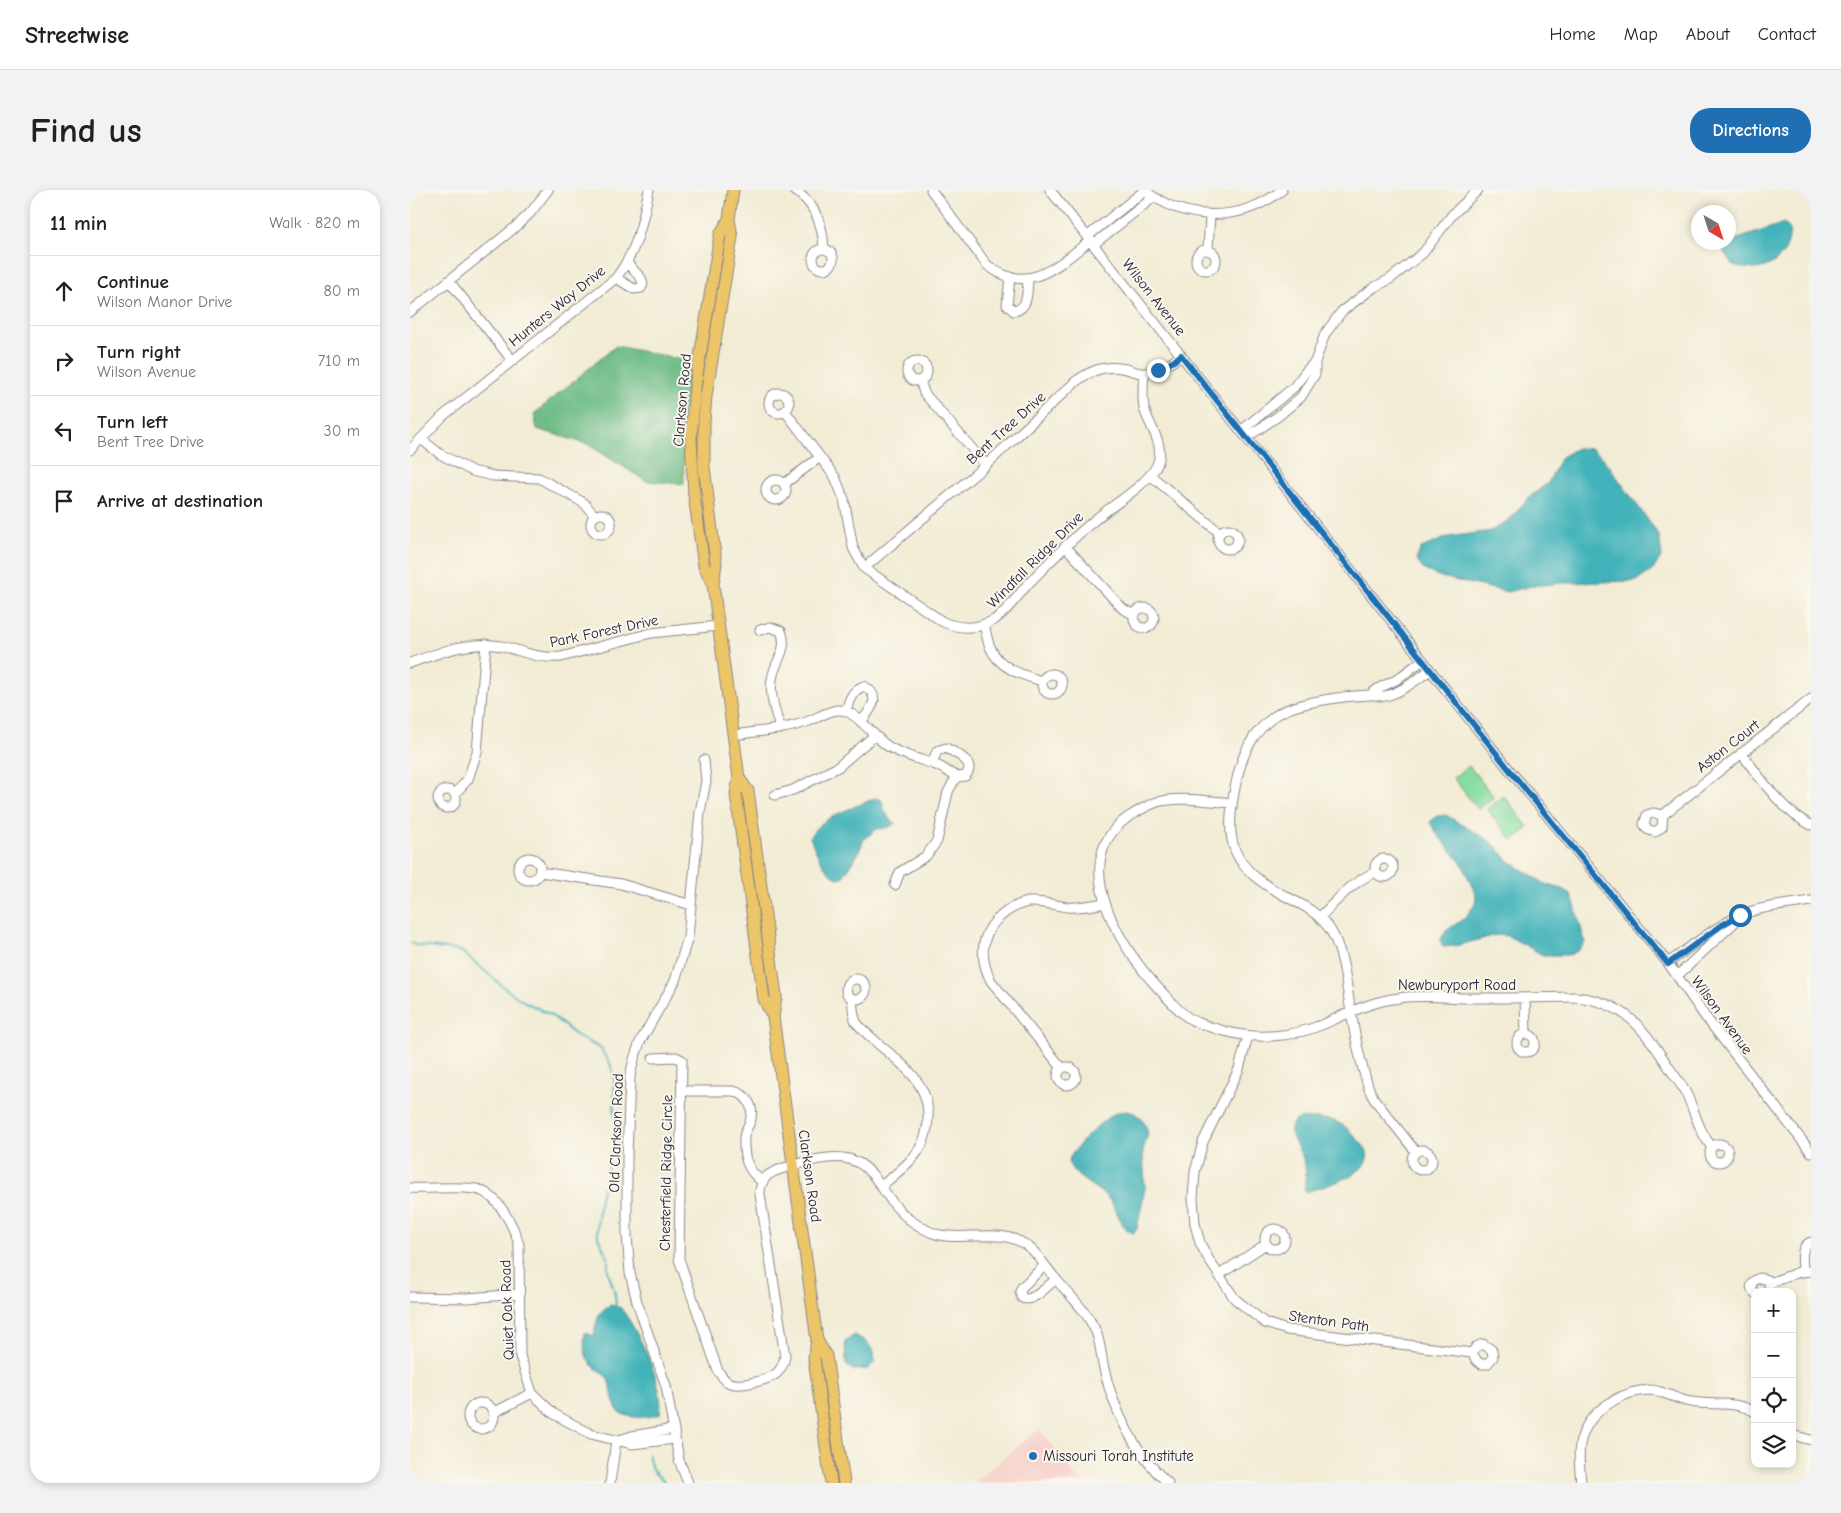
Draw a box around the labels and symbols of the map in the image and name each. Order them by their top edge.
north arrow [1691,205,1736,250]
street label: Wilson Avenue [1118,255,1190,339]
street label: Hunters Way Drive [505,261,609,350]
street label: Clarkson Road [669,353,695,447]
route end [1147,359,1170,382]
street label: Bent Tree Drive [963,387,1050,468]
street label: Windfall Ridge Drive [983,508,1087,612]
street label: Park Forest Drive [548,611,660,651]
street label: Aston Court [1693,715,1764,776]
route start [1729,904,1752,927]
street label: Wilson Avenue [1687,972,1757,1058]
street label: Newburyport Road [1398,976,1516,994]
street label: Old Clarkson Road [605,1073,627,1193]
street label: Chesterfield Ridge Circle [656,1094,676,1251]
street label: Clarkson Road [795,1129,825,1223]
street label: Quiet Oak Road [496,1259,518,1361]
street label: Stenton Path [1288,1306,1370,1336]
place label: Missouri Torah Institute [1043,1447,1194,1465]
marker: Missouri Torah Institute [1027,1450,1039,1462]

